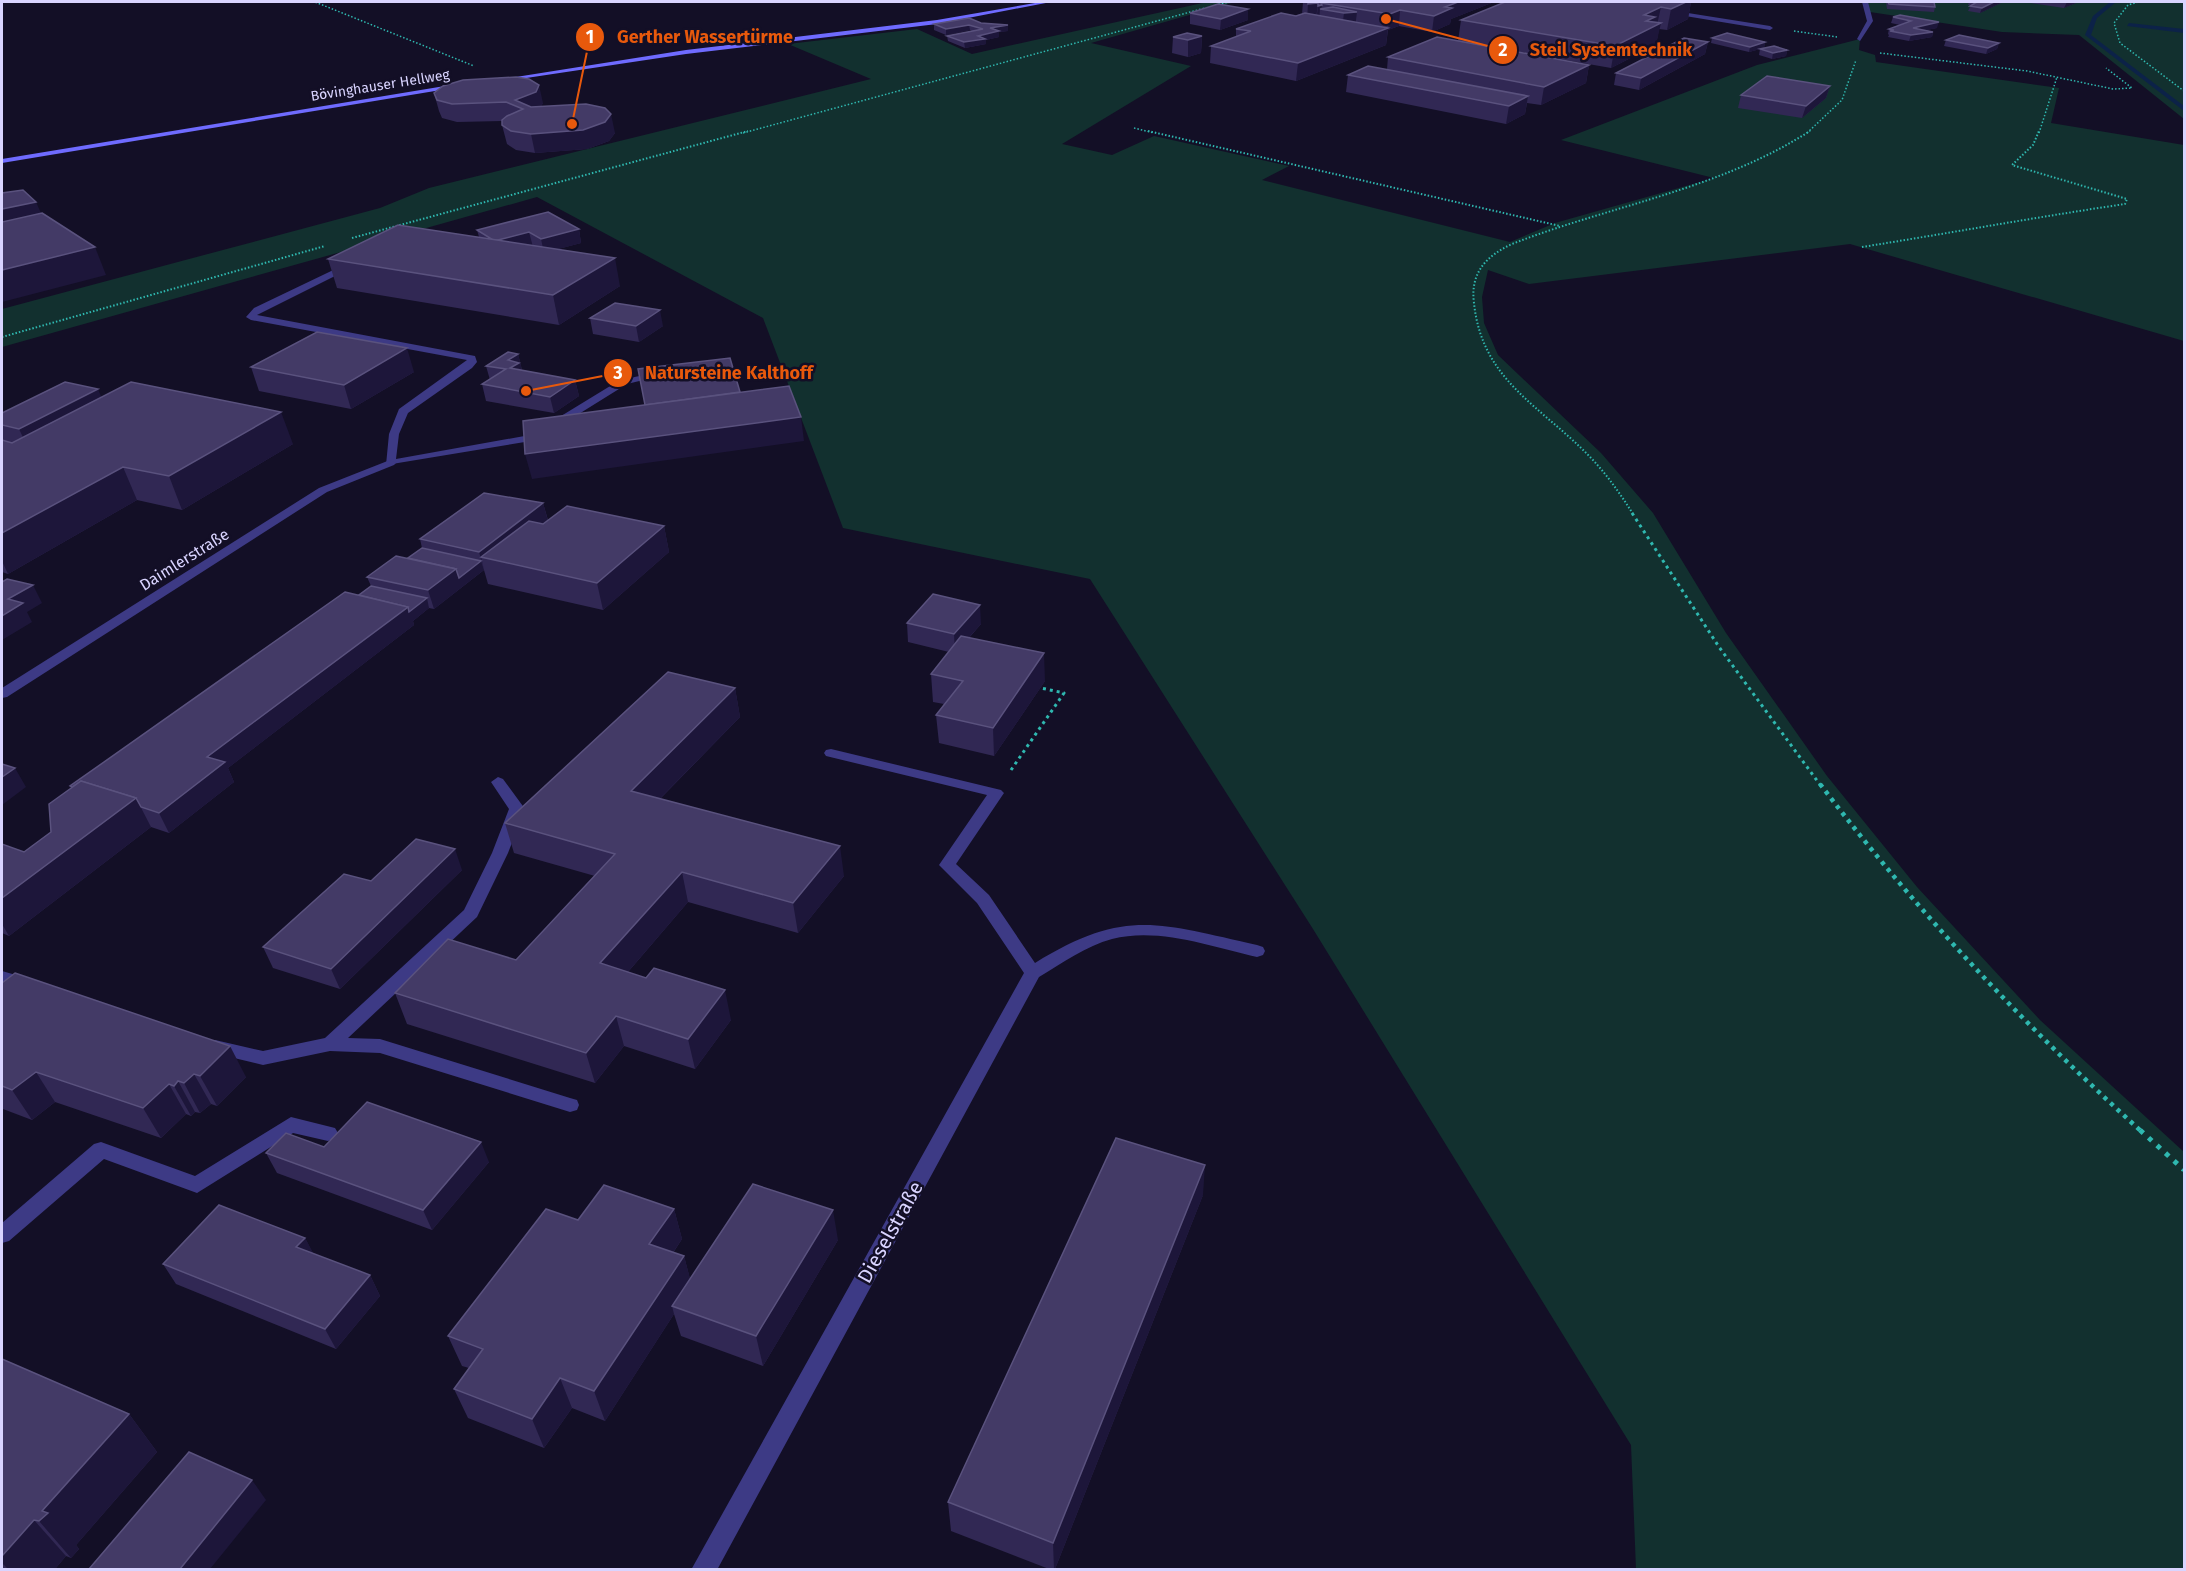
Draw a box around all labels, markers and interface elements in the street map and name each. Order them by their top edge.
callout: Gerther Wassertürme [575,19,805,55]
text: 1 [586,26,594,48]
text: Gerther Wassertürme [617,26,793,48]
callout: Steil Systemtechnik [1488,32,1704,68]
text: 2 [1498,39,1508,61]
text: Steil Systemtechnik [1530,39,1693,61]
street label: Bövinghauser Hellweg [309,66,451,105]
callout: Natursteine Kalthoff [603,355,825,391]
text: 3 [612,362,623,384]
text: Natursteine Kalthoff [645,362,815,384]
street label: Daimlerstraße [136,524,233,595]
street label: Dieselstraße [852,1177,928,1287]

